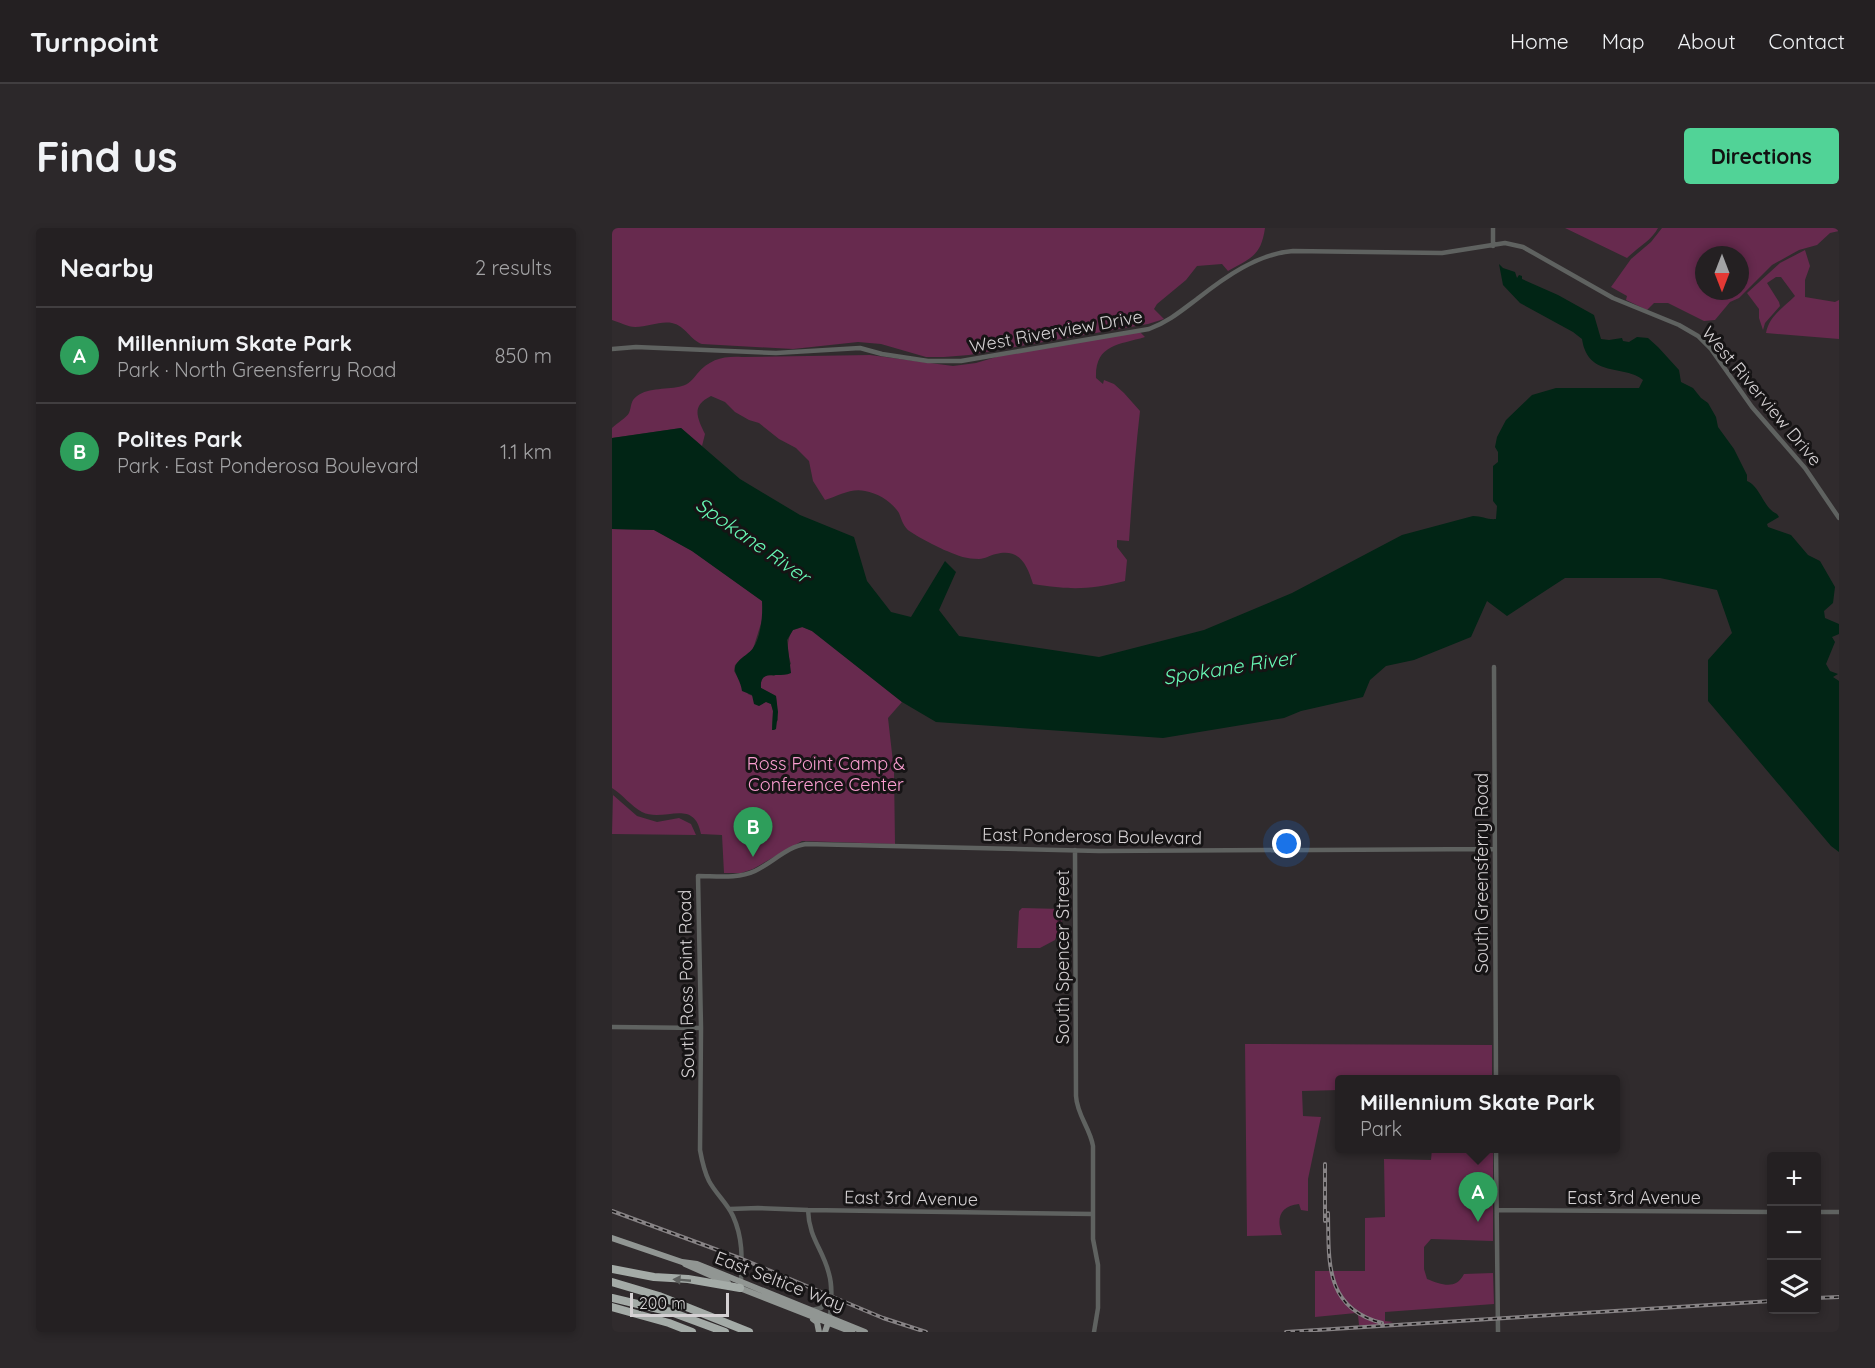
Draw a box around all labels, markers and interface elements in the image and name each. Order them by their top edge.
text: Turnpoint [30,24,159,59]
text: Home [1510,28,1569,54]
text: Map [1602,28,1645,54]
text: About [1678,28,1736,54]
text: Contact [1769,28,1845,54]
button: Directions [1684,128,1839,184]
text: Find us [36,130,178,183]
north arrow [1695,246,1749,300]
text: Nearby [60,251,154,284]
text: 2 results [475,255,552,280]
street label: West Riverview Drive [968,304,1144,358]
street label: West Riverview Drive [1697,321,1827,471]
text: Millennium Skate Park [117,329,352,357]
text: A [73,343,86,368]
text: 850 m [495,343,552,368]
text: Park · North Greensferry Road [117,357,396,382]
text: Polites Park [117,425,243,453]
text: B [73,439,86,464]
text: 1.1 km [500,439,552,464]
text: Park · East Ponderosa Boulevard [117,453,419,478]
water label: Spokane River [691,491,817,590]
water label: Spokane River [1161,644,1299,690]
park label: Ross Point Camp & Conference Center [747,752,905,796]
street label: South Greensferry Road [1470,773,1493,973]
pin: B [734,808,772,857]
street label: East Ponderosa Boulevard [982,823,1202,849]
your location [1272,829,1301,858]
street label: South Spencer Street [1051,870,1074,1044]
street label: South Ross Point Road [673,890,699,1078]
popup [1335,1075,1620,1153]
text: Millennium Skate Park [1360,1088,1595,1116]
text: Park [1360,1116,1402,1141]
map controls [1767,1152,1821,1314]
button: + [1767,1152,1821,1206]
pin: A [1458,1172,1498,1222]
street label: East 3rd Avenue [844,1185,978,1211]
street label: East 3rd Avenue [1567,1186,1701,1209]
button: − [1767,1206,1821,1260]
street label: East Seltice Way [712,1246,848,1316]
button: layers [1767,1260,1821,1314]
one-way arrow [673,1275,692,1285]
scale bar [630,1290,729,1318]
text: 200 m [639,1293,686,1313]

